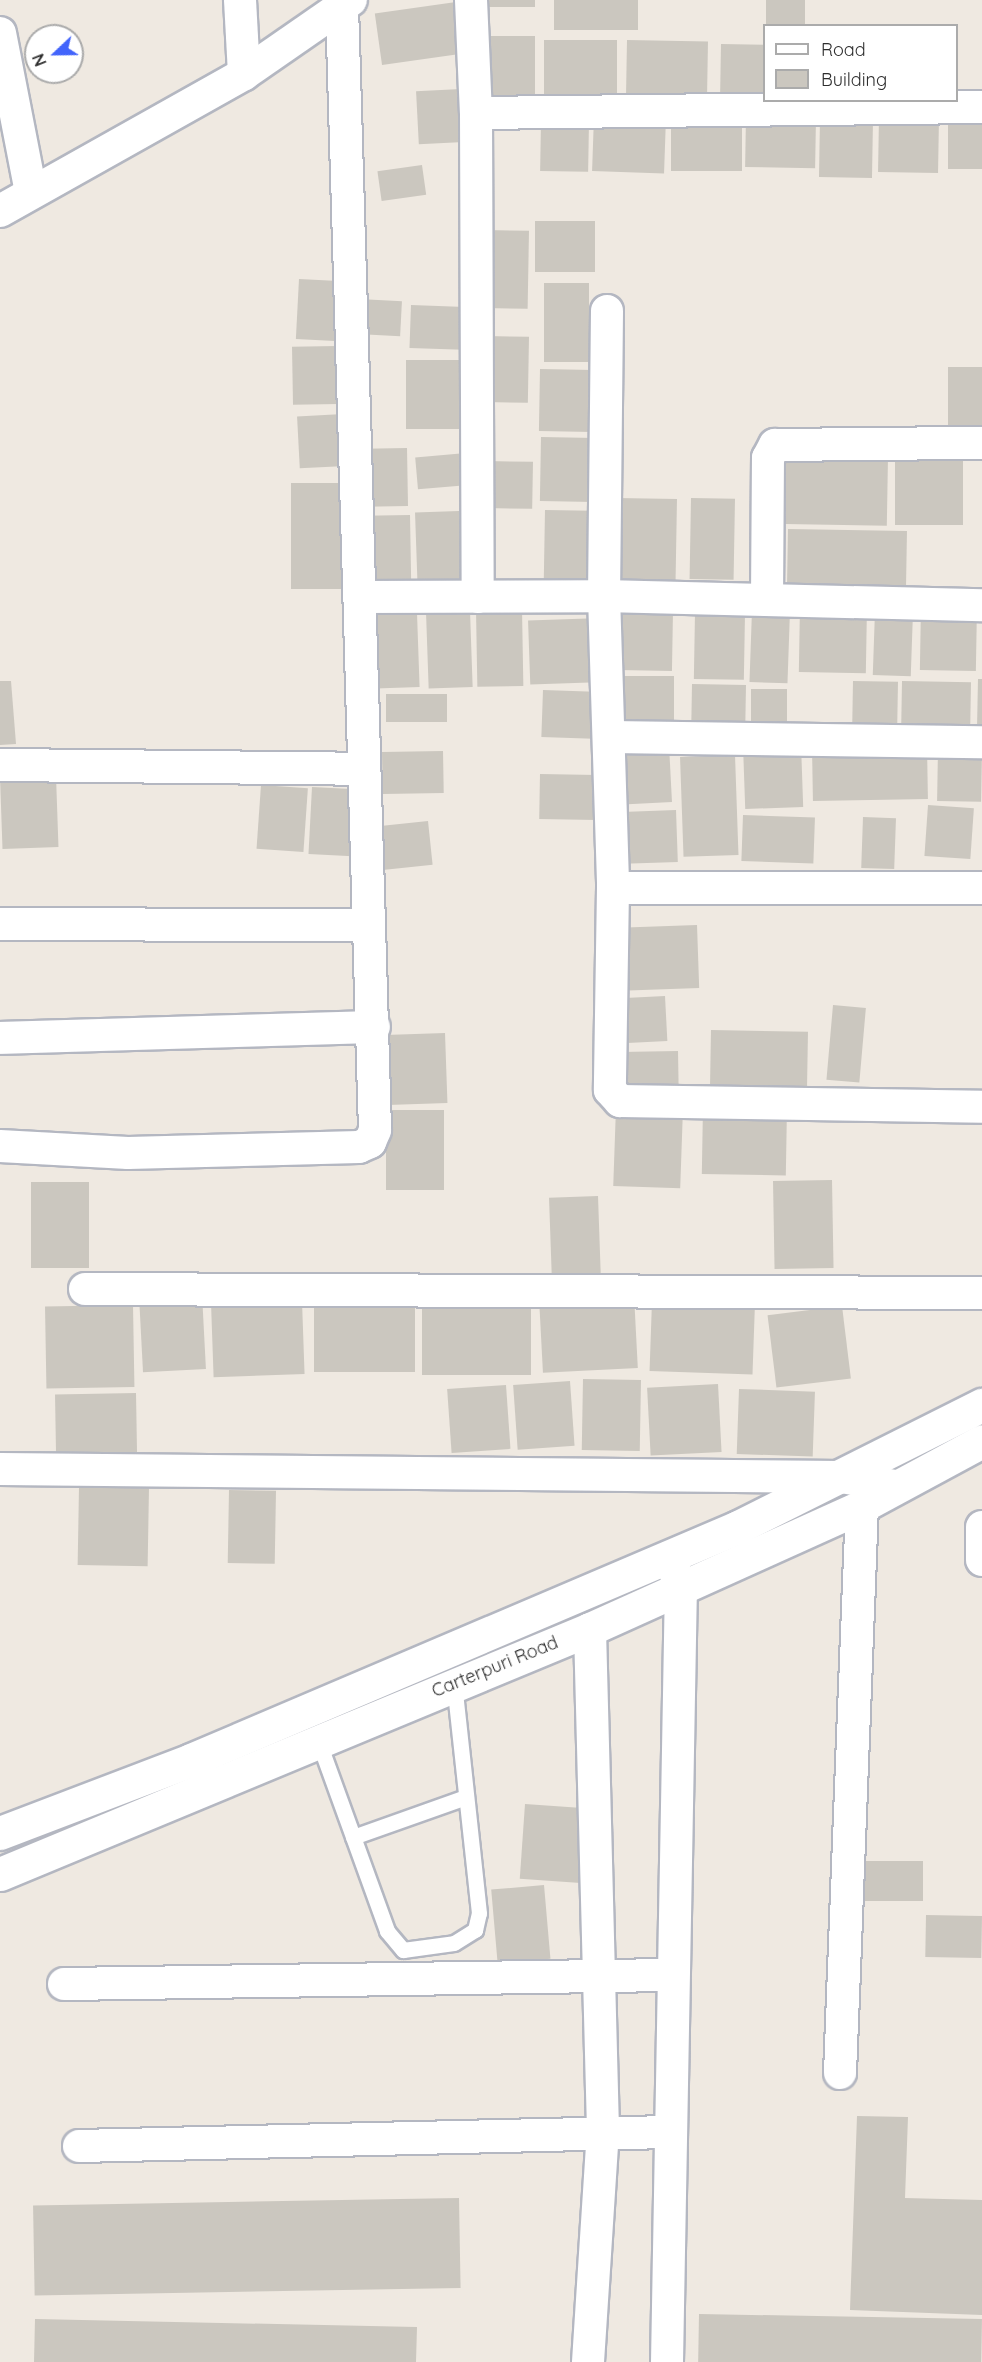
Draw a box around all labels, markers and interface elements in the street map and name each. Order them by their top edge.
north arrow [24,24,84,84]
legend [763,24,958,102]
text: Road [821,38,866,61]
text: N [28,51,51,69]
text: Building [821,68,887,91]
street label: Carterpuri Road [429,1632,561,1702]

